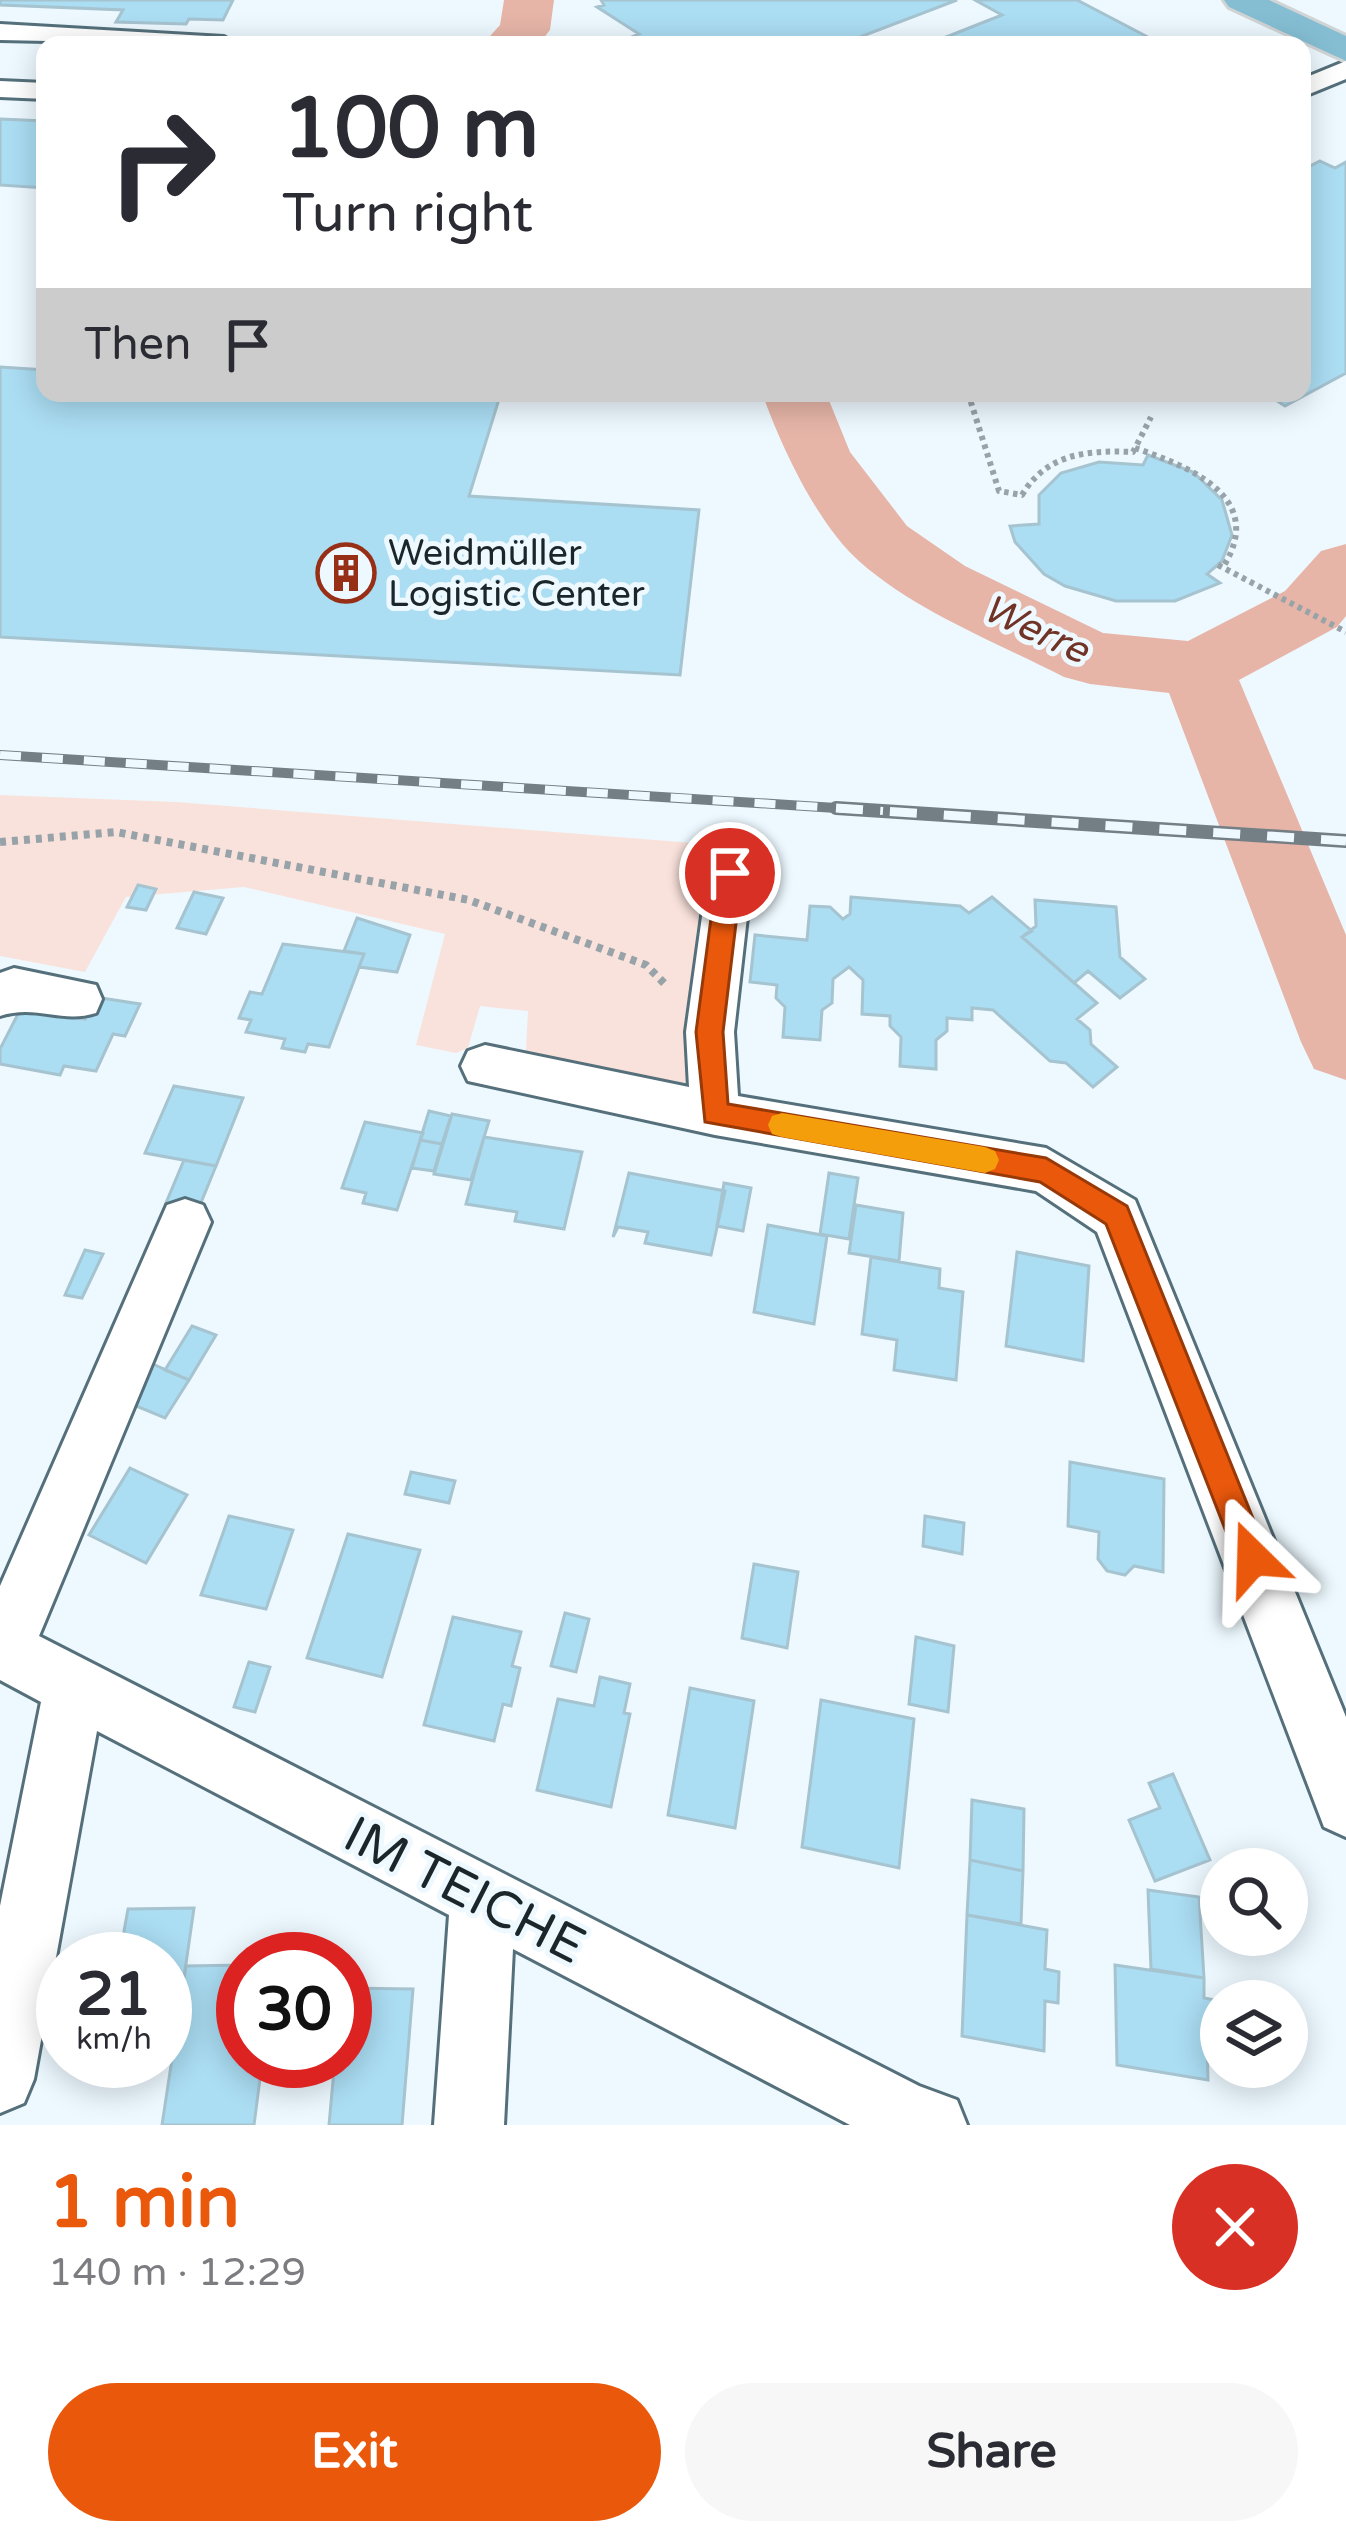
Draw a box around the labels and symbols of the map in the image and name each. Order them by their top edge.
place label: Weidmüller Logistic Center [388,532,645,616]
building icon: Weidmüller Logistic Center [315,542,377,604]
water label: Werre [975,585,1097,675]
pin [679,822,781,924]
position arrow [1190,1495,1316,1621]
street label: IM TEICHE [333,1804,595,1978]
speed limit sign: 30 [216,1932,372,2088]

